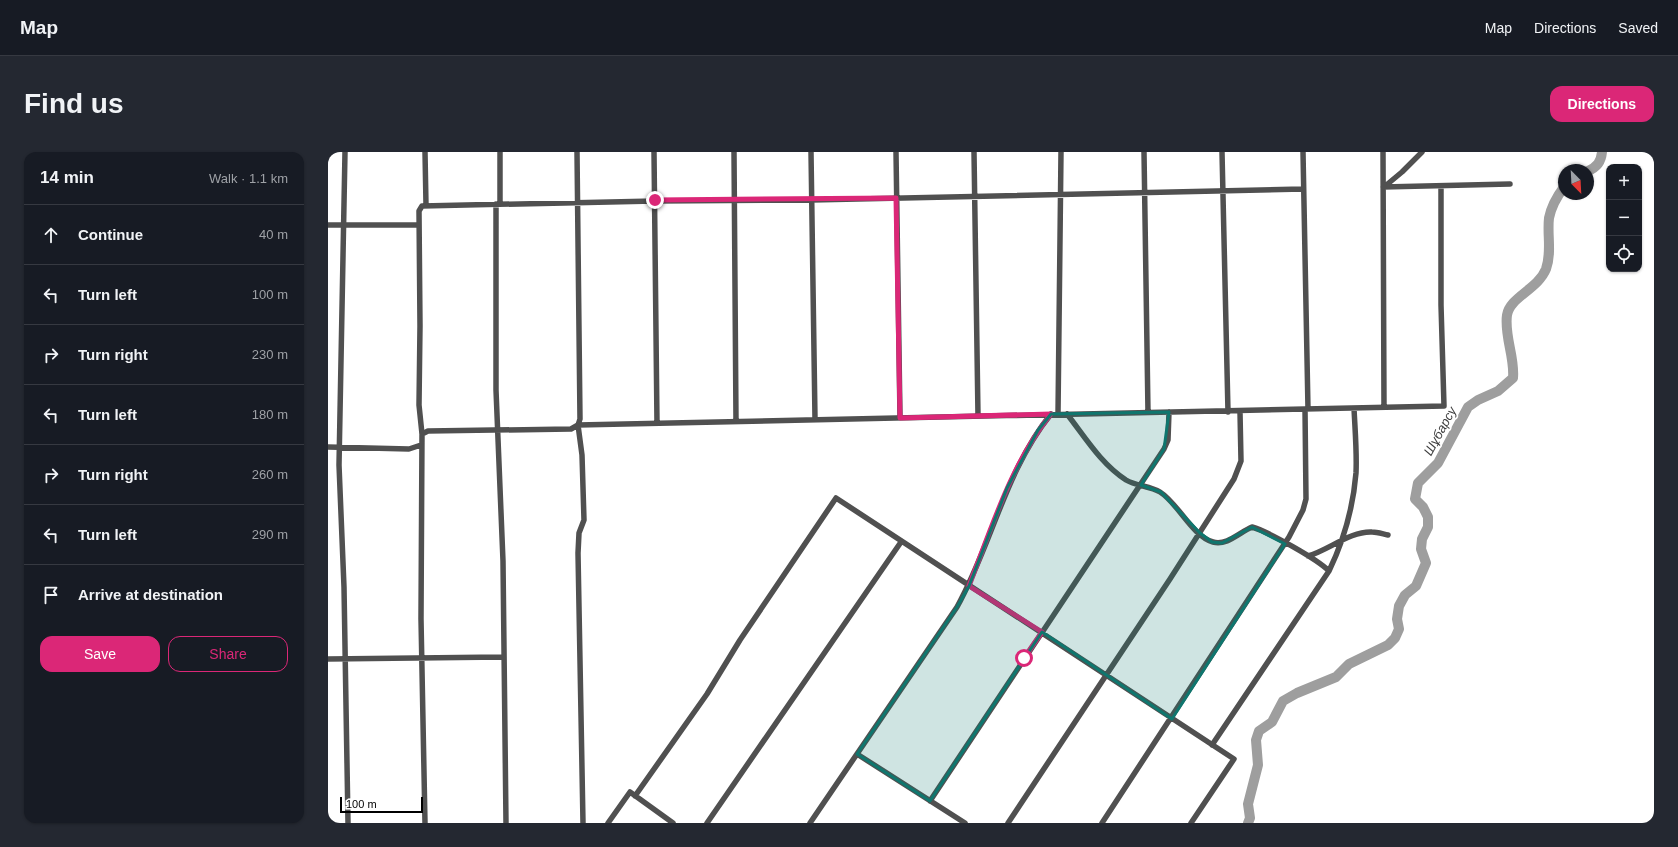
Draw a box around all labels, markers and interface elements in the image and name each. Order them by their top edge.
text: Map [20,17,58,38]
text: Map [1485,20,1512,36]
text: Directions [1534,20,1596,36]
text: Saved [1618,20,1658,36]
button: Directions [1550,86,1654,122]
text: Find us [24,88,124,119]
north arrow [1558,164,1594,200]
map controls [1606,164,1642,272]
button: + [1606,164,1642,200]
text: 14 min [40,168,94,187]
text: Walk · 1.1 km [209,171,288,186]
route end [646,191,664,209]
button: − [1606,200,1642,236]
icon: ahead [40,224,62,246]
text: Continue [78,226,143,243]
text: 40 m [259,227,288,242]
button: locate [1606,236,1642,272]
icon: left [40,284,62,306]
text: Turn left [78,286,137,303]
text: 100 m [252,287,288,302]
icon: right [40,344,62,366]
text: Turn right [78,346,148,363]
text: 230 m [252,347,288,362]
water label: Шұбарсу [1421,403,1460,458]
icon: left [40,404,62,426]
text: Turn left [78,406,137,423]
text: 180 m [252,407,288,422]
icon: right [40,464,62,486]
text: Turn right [78,466,148,483]
text: 260 m [252,467,288,482]
icon: left [40,524,62,546]
text: Turn left [78,526,137,543]
text: 290 m [252,527,288,542]
icon: arrive [40,584,62,606]
text: Arrive at destination [78,586,223,603]
button: Save [40,636,160,672]
button: Share [168,636,288,672]
route start [1015,649,1033,667]
scale bar [340,795,423,814]
text: 100 m [346,798,377,810]

